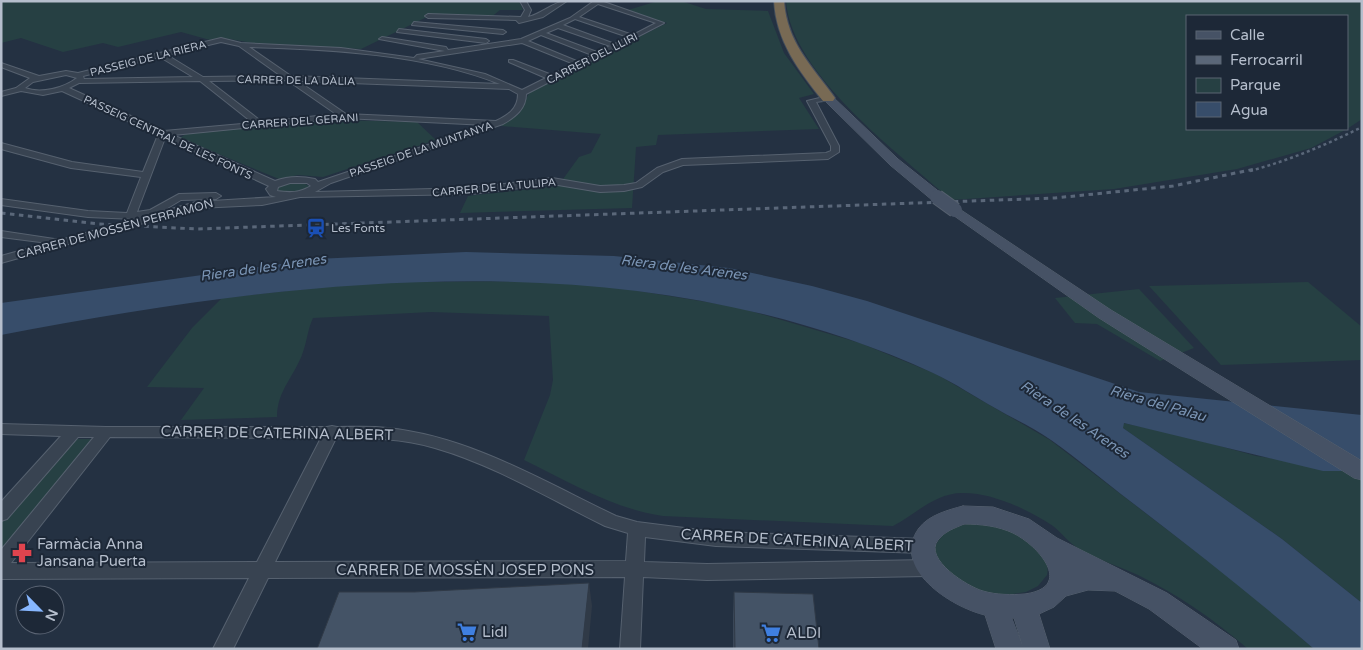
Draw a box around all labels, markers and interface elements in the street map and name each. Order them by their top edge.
legend [1186,15,1348,130]
text: Calle [1230,26,1265,44]
street label: CARRER DEL LLIRI [545,30,640,87]
street label: PASSEIG DE LA RIERA [89,38,208,79]
text: Ferrocarril [1230,51,1303,69]
street label: CARRER DE LA DÀLIA [237,72,355,88]
text: Parque [1230,76,1281,94]
street label: PASSEIG CENTRAL DE LES FONTS [82,93,254,182]
text: Agua [1230,101,1268,119]
street label: CARRER DEL GERANI [241,111,359,132]
street label: PASSEIG DE LA MUNTANYA [348,119,495,180]
street label: CARRER DE LA TULIPA [432,176,556,199]
street label: CARRER DE MOSSÈN PERRAMON [15,196,215,262]
station icon: Les Fonts [305,217,327,239]
place label: Les Fonts [331,221,385,235]
water label: Riera de les Arenes [199,250,328,285]
water label: Riera de les Arenes [620,251,749,284]
water label: Riera de les Arenes [1017,377,1133,463]
water label: Riera del Palau [1108,382,1209,426]
street label: CARRER DE CATERINA ALBERT [160,422,394,444]
street label: CARRER DE CATERINA ALBERT [680,525,914,555]
place label: Farmàcia Anna Jansana Puerta [37,535,146,570]
pharmacy icon: Farmàcia Anna Jansana Puerta [11,542,33,564]
street label: CARRER DE MOSSÈN JOSEP PONS [336,561,594,579]
north arrow [15,585,65,635]
text: N [41,606,61,624]
supermarket icon: Lidl [456,621,478,643]
supermarket icon: ALDI [760,622,782,644]
place label: Lidl [482,623,508,641]
place label: ALDI [786,624,821,642]

